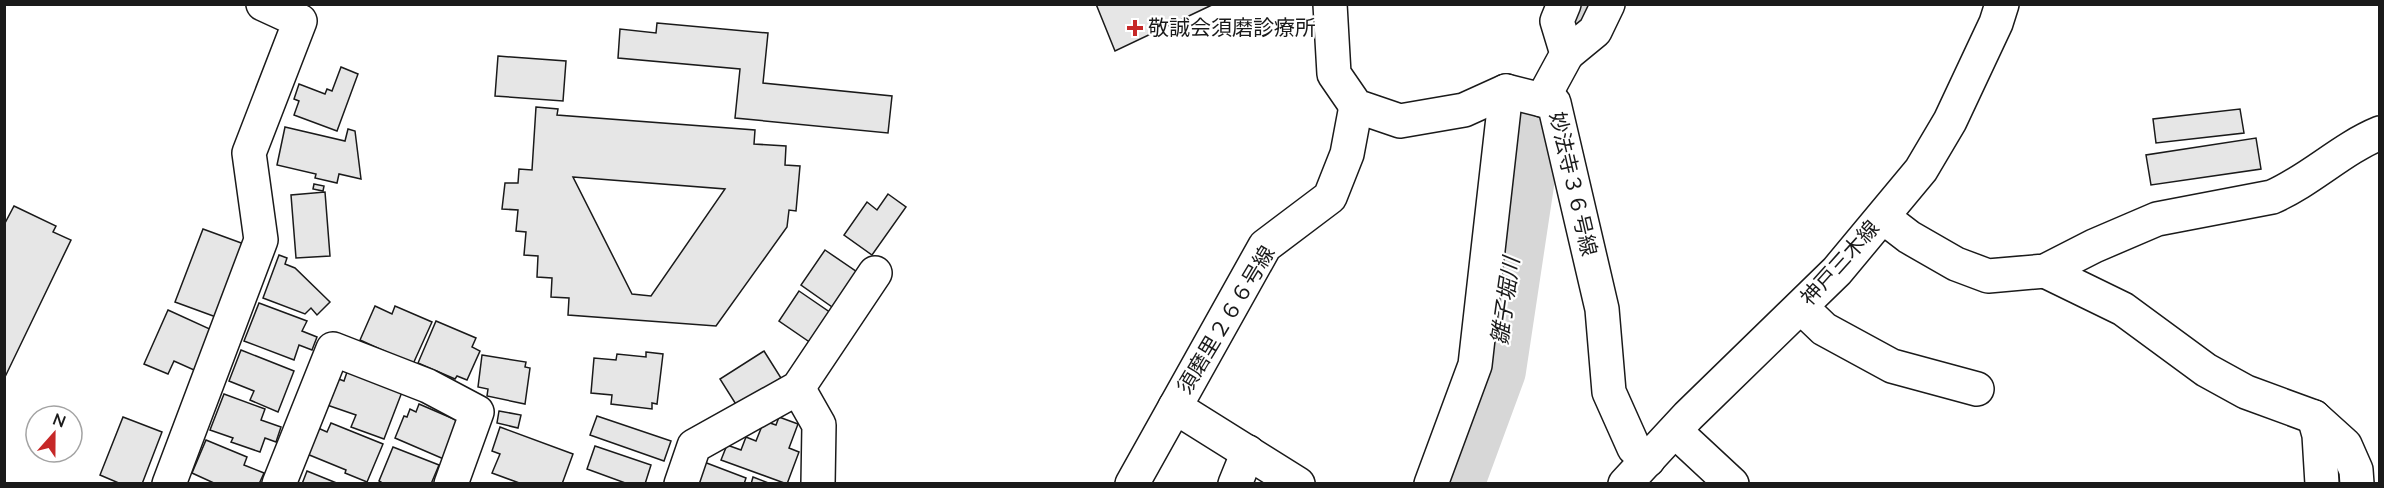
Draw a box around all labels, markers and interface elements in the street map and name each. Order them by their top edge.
place label: 敬誠会須磨診療所 [1148,14,1316,39]
marker: 敬誠会須磨診療所 [1126,19,1144,37]
street label: 妙法寺３６号線 [1546,109,1603,258]
street label: 神戸三木線 [1794,215,1883,309]
street label: 須磨里２６６号線 [1171,241,1279,398]
water label: 雛子堀川 [1485,254,1524,346]
north arrow [24,404,84,464]
text: N [50,408,69,431]

